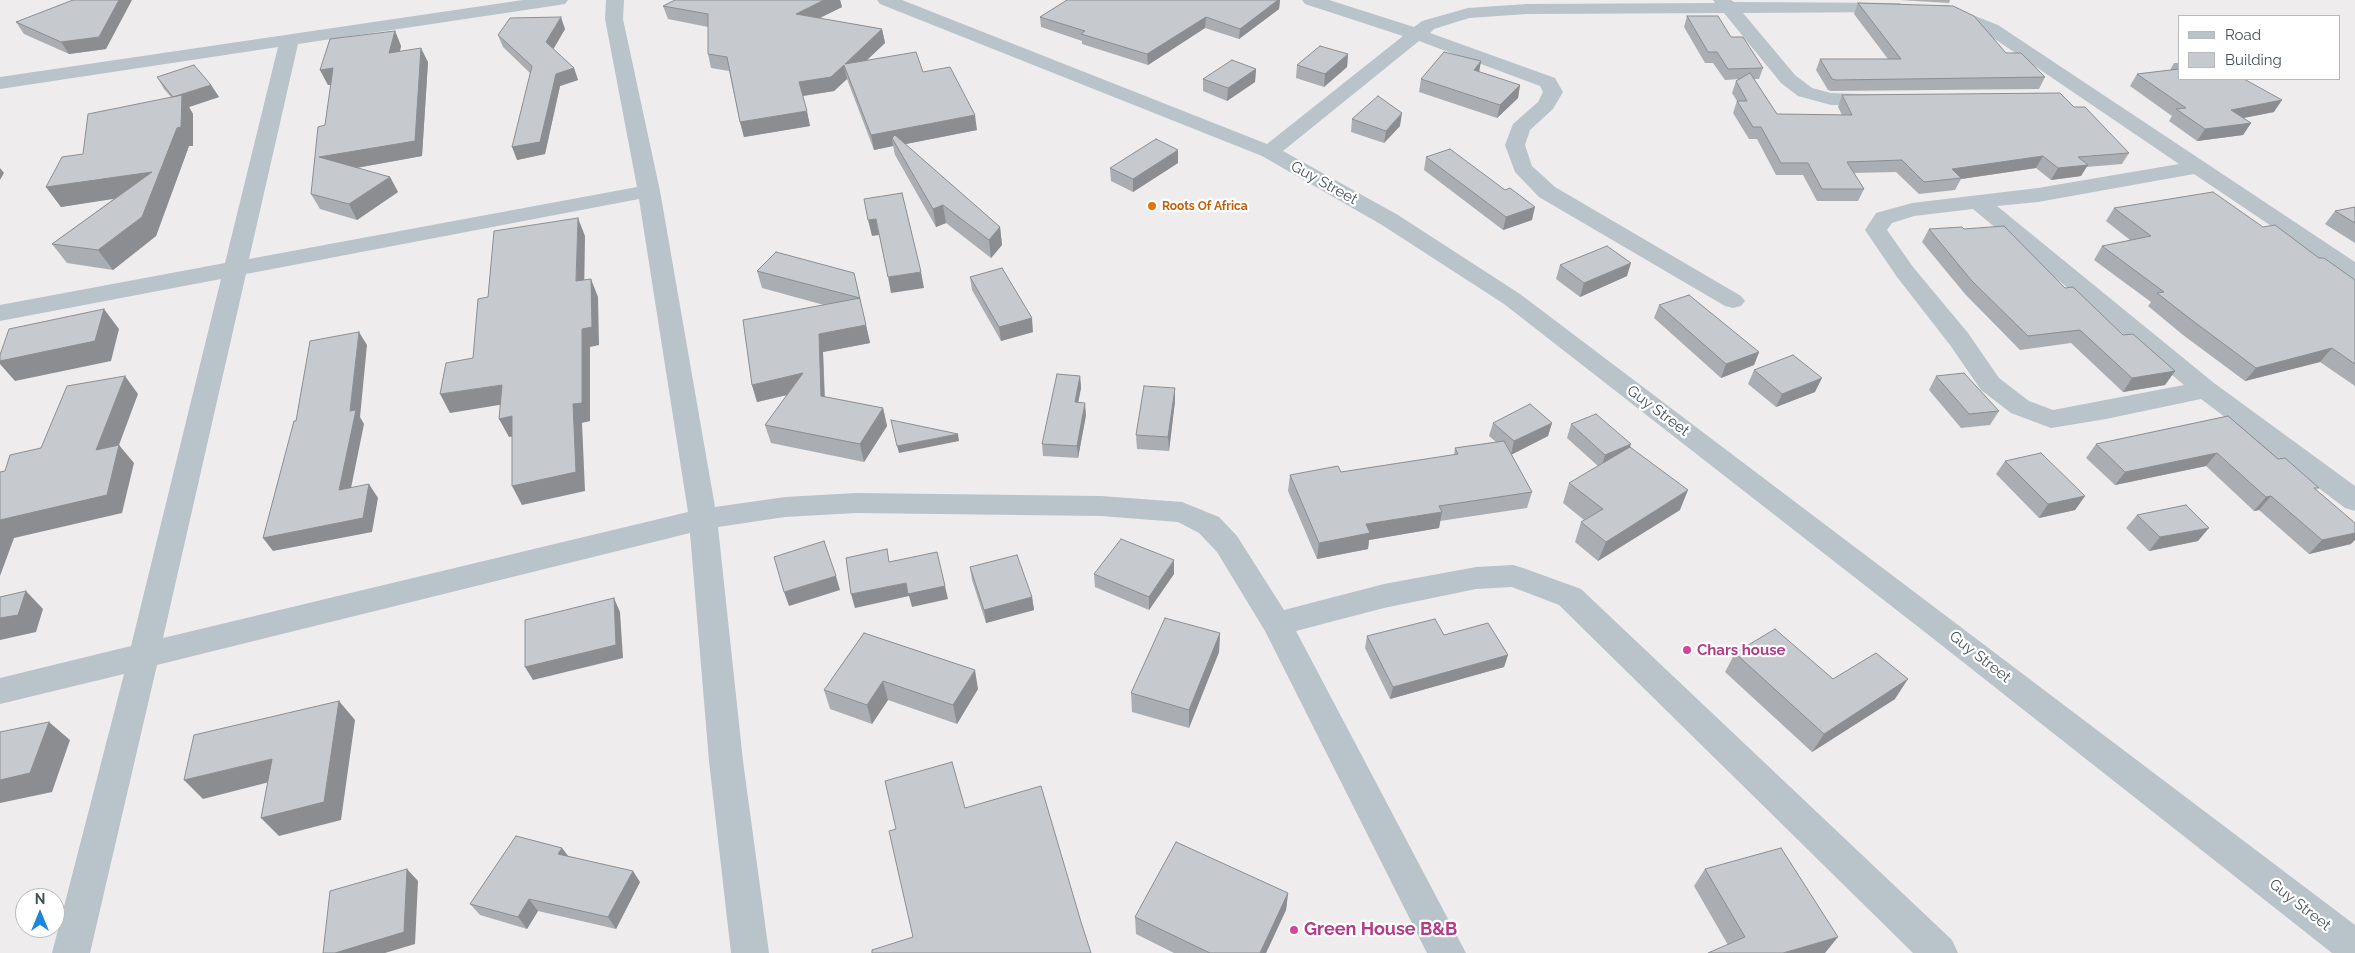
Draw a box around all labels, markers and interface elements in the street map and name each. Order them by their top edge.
legend [2178,15,2340,80]
text: Road [2225,26,2261,44]
text: Building [2225,51,2282,69]
street label: Guy Street [1288,157,1360,209]
place label: Roots Of Africa [1162,199,1248,213]
marker: Roots Of Africa [1146,200,1158,212]
street label: Guy Street [1623,382,1693,440]
street label: Guy Street [1946,627,2014,687]
place label: Chars house [1697,641,1786,659]
marker: Chars house [1681,644,1693,656]
street label: Guy Street [2266,875,2334,935]
north arrow [15,888,65,938]
text: N [35,891,45,907]
place label: Green House B&B [1304,919,1457,941]
marker: Green House B&B [1288,924,1300,936]

